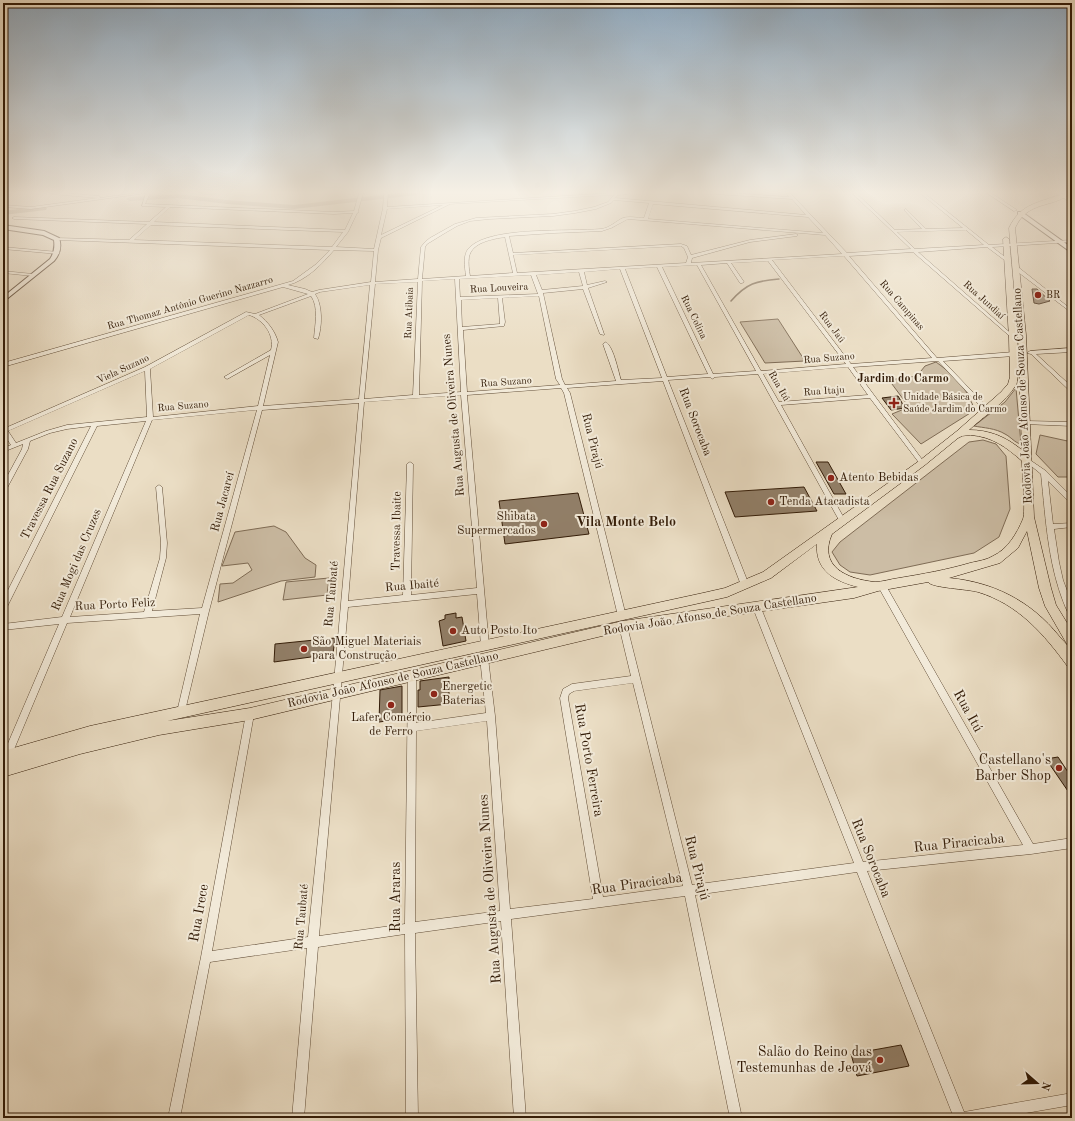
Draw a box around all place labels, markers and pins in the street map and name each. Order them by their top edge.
marker: BR [1033,290,1043,300]
place label: BR [1046,290,1060,300]
place label: Unidade Básica de Saúde Jardim do Carmo [903,392,1007,414]
marker: Unidade Básica de Saúde Jardim do Carmo [888,397,900,409]
place label: Atento Bebidas [839,472,918,484]
marker: Atento Bebidas [826,473,836,483]
place label: Tenda Atacadista [779,496,870,508]
marker: Tenda Atacadista [766,497,776,507]
place label: Shibata Supermercados [457,511,536,537]
marker: Shibata Supermercados [539,519,549,529]
place label: Auto Posto Ito [461,625,537,637]
marker: Auto Posto Ito [448,626,458,636]
place label: São Miguel Materiais para Construção [312,636,421,662]
marker: São Miguel Materiais para Construção [299,644,309,654]
place label: Energetic Baterias [442,681,492,707]
marker: Energetic Baterias [429,689,439,699]
marker: Lafer Comércio de Ferro [386,700,396,710]
place label: Lafer Comércio de Ferro [351,712,431,738]
place label: Castellano's Barber Shop [975,753,1051,783]
marker: Castellano's Barber Shop [1054,763,1064,773]
place label: Salão do Reino das Testemunhas de Jeová [737,1045,872,1075]
marker: Salão do Reino das Testemunhas de Jeová [875,1055,885,1065]

